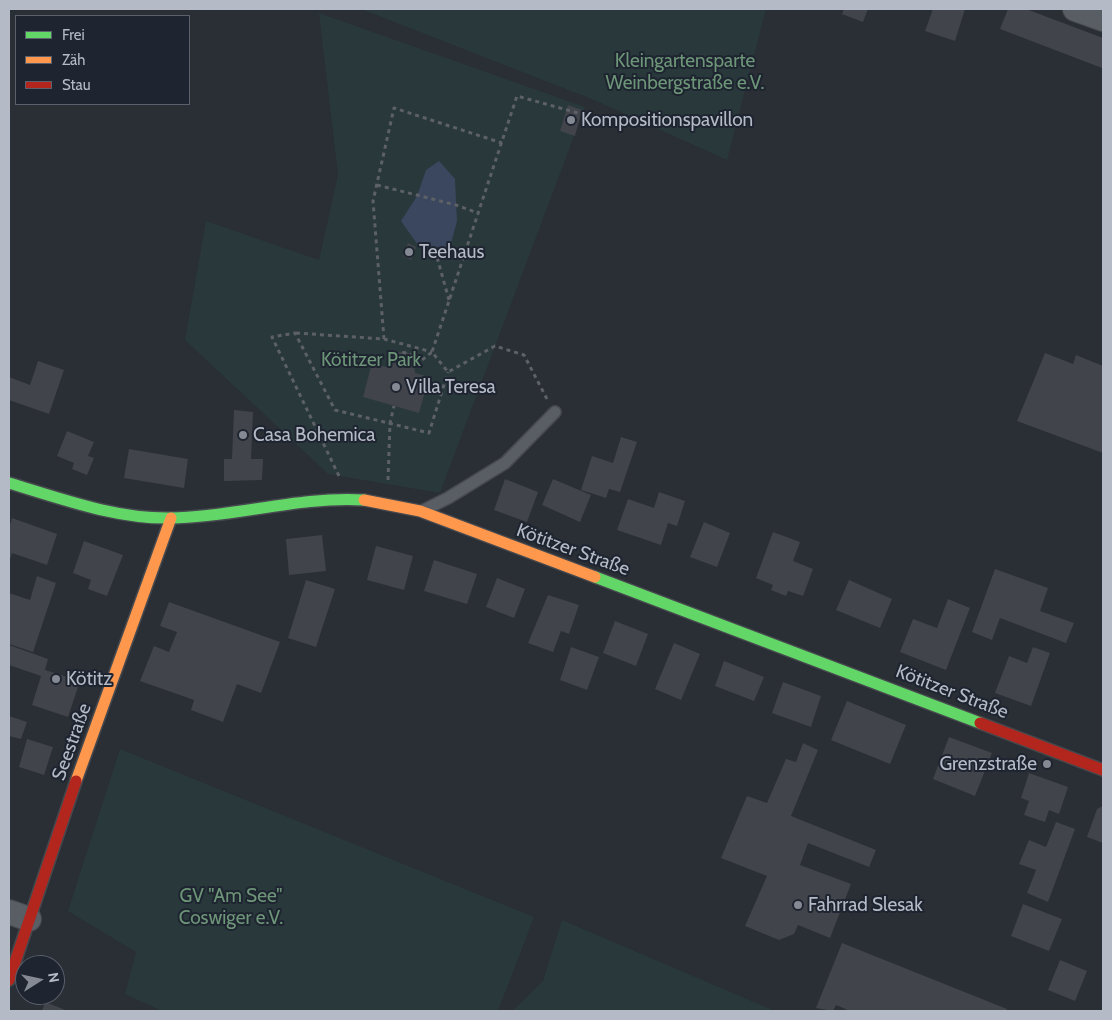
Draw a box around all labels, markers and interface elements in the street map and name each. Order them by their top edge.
legend [15,15,190,105]
text: Frei [62,26,85,44]
park label: Kleingartensparte Weinbergstraße e.V. [606,50,764,94]
text: Zäh [62,51,85,69]
text: Stau [62,76,91,94]
place label: Kompositionspavillon [581,109,753,131]
marker: Kompositionspavillon [565,114,577,126]
place label: Teehaus [419,241,484,263]
marker: Teehaus [403,246,415,258]
park label: Kötitzer Park [321,349,421,371]
place label: Villa Teresa [406,376,496,398]
marker: Villa Teresa [390,381,402,393]
place label: Casa Bohemica [253,424,375,446]
marker: Casa Bohemica [237,429,249,441]
street label: Kötitzer Straße [513,519,633,581]
street label: Kötitzer Straße [892,660,1012,724]
place label: Kötitz [66,668,112,690]
marker: Kötitz [50,673,62,685]
street label: Seestraße [48,700,96,784]
place label: Grenzstraße [939,753,1037,775]
marker: Grenzstraße [1041,758,1053,770]
park label: GV "Am See" Coswiger e.V. [179,885,283,929]
place label: Fahrrad Slesak [808,894,923,916]
marker: Fahrrad Slesak [792,899,804,911]
north arrow [15,955,65,1005]
text: N [44,971,64,984]

